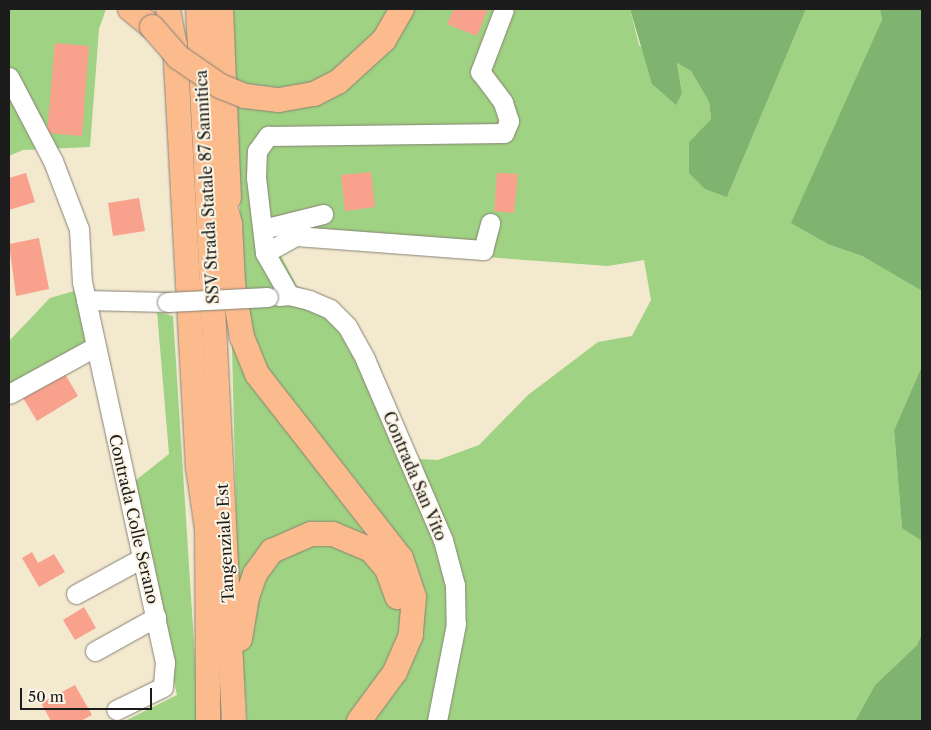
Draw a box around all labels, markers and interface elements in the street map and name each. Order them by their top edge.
street label: SSV Strada Statale 87 Sannitica [191,69,223,305]
street label: Contrada San Vito [379,408,451,544]
street label: Contrada Colle Serano [105,432,163,606]
street label: Tangenziale Est [212,483,238,603]
scale bar [22,678,155,710]
text: 50 m [28,687,64,706]

